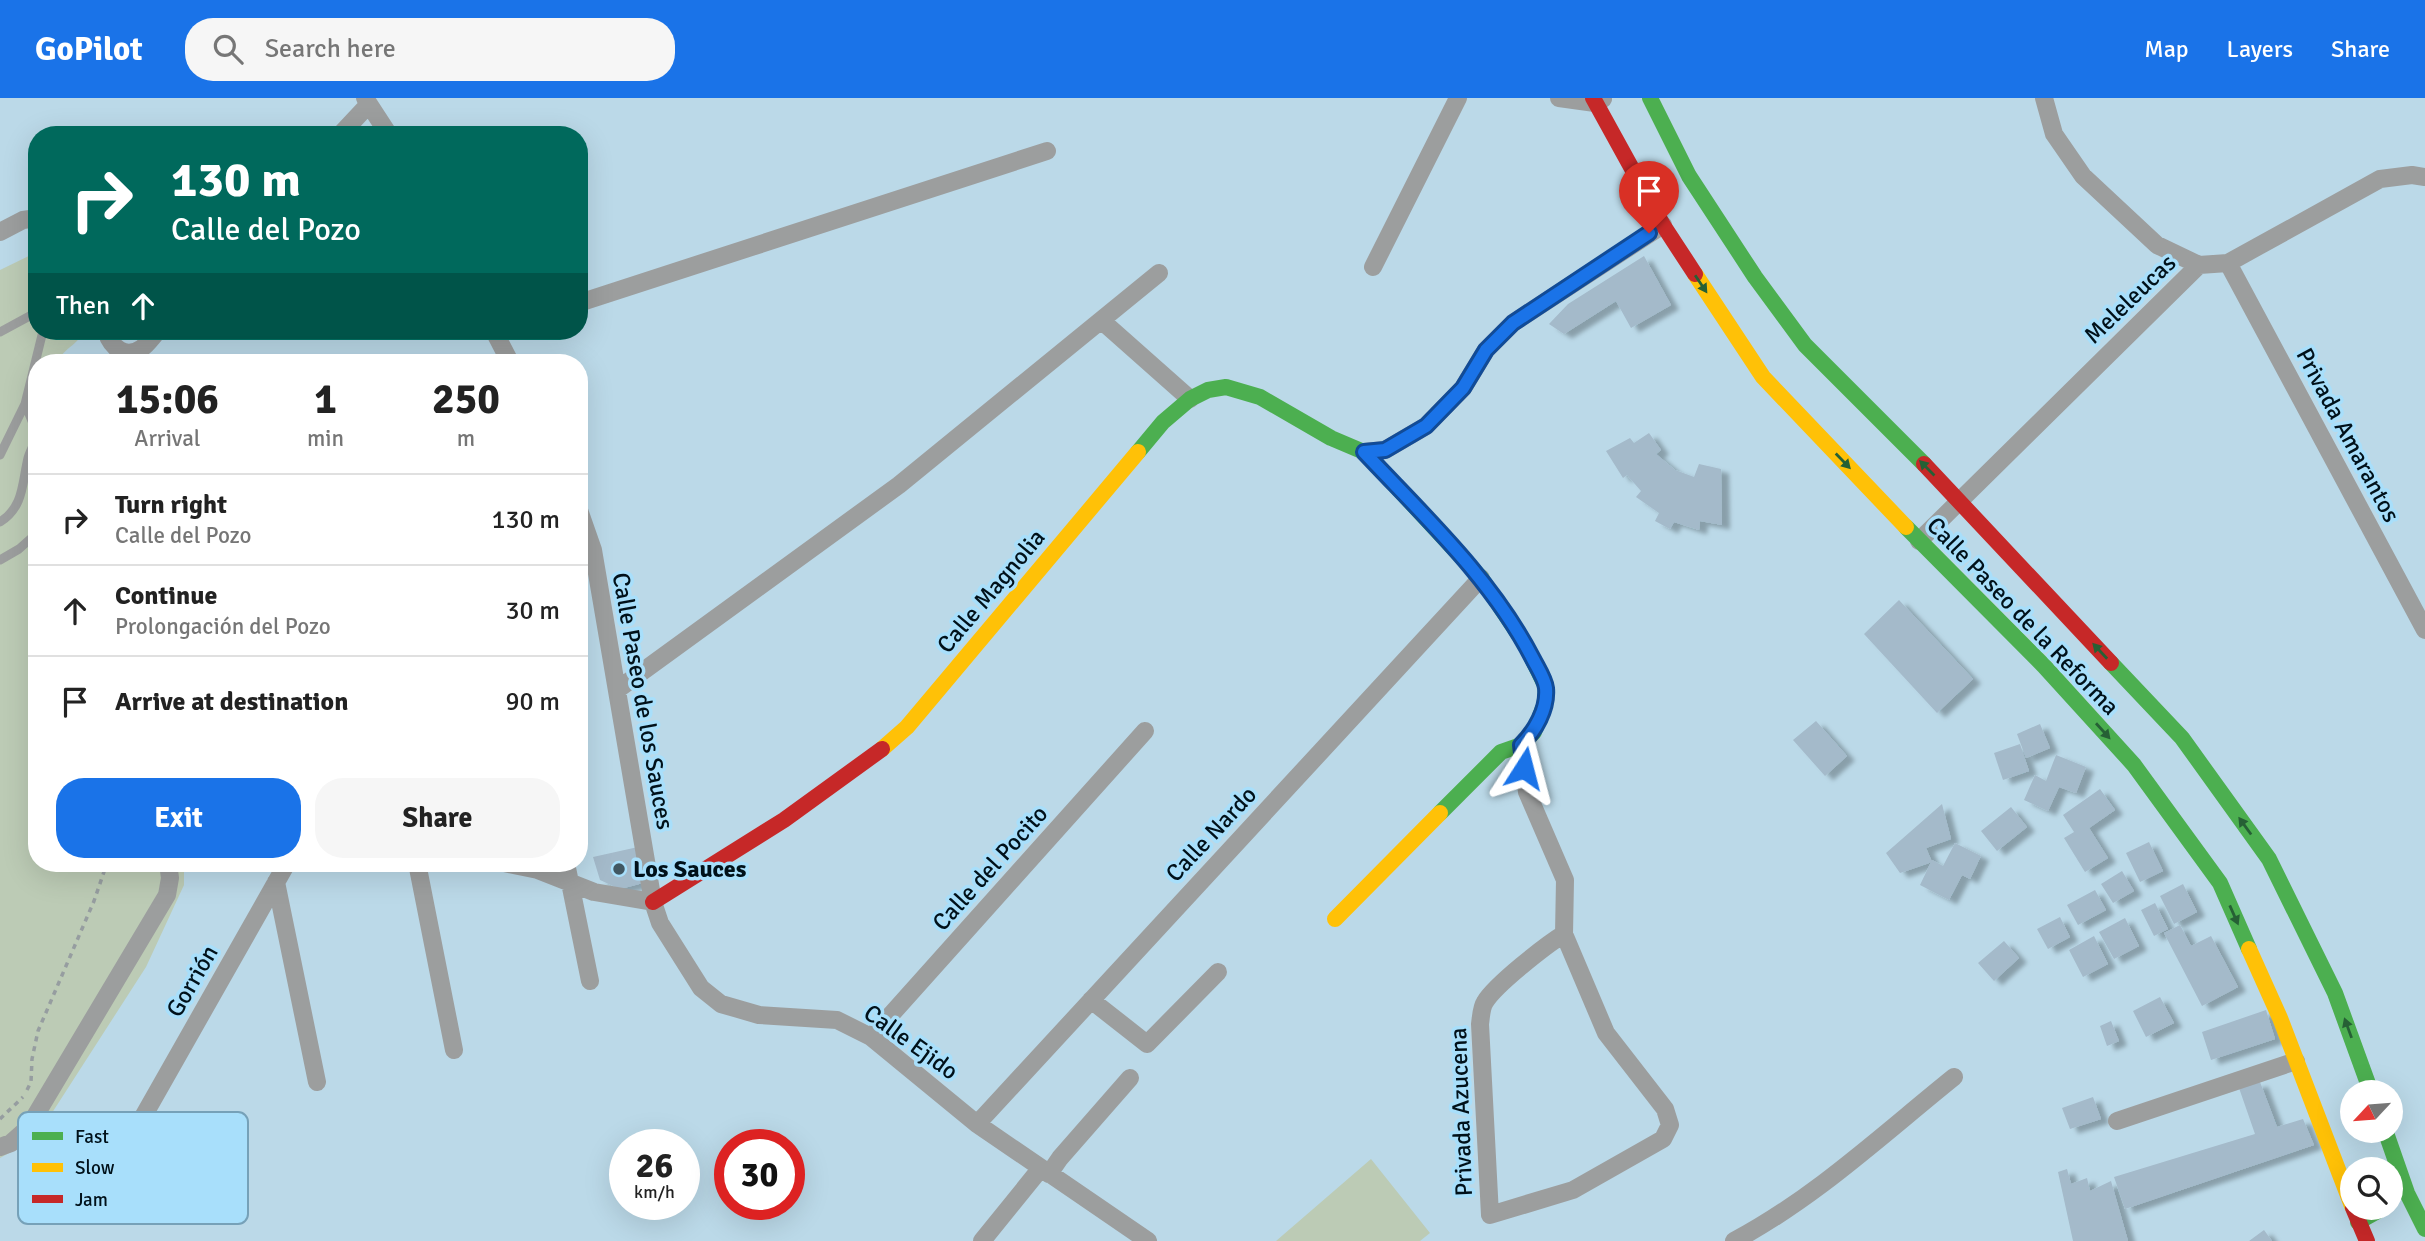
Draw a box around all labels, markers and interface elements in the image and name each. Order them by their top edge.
search box [185,18,675,81]
text: GoPilot [35,29,143,70]
icon: search [209,30,247,68]
text: Search here [265,33,396,65]
text: Map [2144,34,2189,64]
text: Layers [2227,34,2293,64]
text: Share [2331,34,2390,64]
text: 130 m [171,150,301,210]
icon: right [56,154,147,245]
pin [1619,161,1679,233]
icon: arrive [1630,172,1668,210]
text: Calle del Pozo [171,210,361,249]
street label: Meleleucas [2078,248,2182,350]
one-way arrow [1695,274,1708,294]
icon: ahead [124,287,162,325]
text: Then [56,290,110,322]
street label: Privada Amarantos [2289,343,2407,527]
text: 15:06 [116,374,219,425]
text: 1 [314,374,337,425]
text: 250 [432,374,500,425]
text: Arrival [134,424,201,453]
text: min [307,424,344,453]
text: m [457,424,475,453]
one-way arrow [1835,452,1851,469]
one-way arrow [1919,460,1936,476]
text: Turn right [115,489,227,521]
icon: right [56,501,94,539]
text: 130 m [491,504,560,536]
street label: Calle Paseo de la Reforma [1921,511,2125,721]
text: Calle del Pozo [115,521,251,550]
street label: Calle Magnolia [930,523,1052,659]
street label: Calle Paseo de los Sauces [606,570,680,832]
text: Continue [115,580,217,612]
icon: ahead [56,592,94,630]
text: 30 m [505,595,560,627]
text: Prolongación del Pozo [115,612,331,641]
one-way arrow [2093,643,2109,660]
icon: arrive [56,683,94,721]
text: Arrive at destination [115,686,348,718]
text: 90 m [505,686,560,718]
one-way arrow [2095,722,2111,740]
position arrow [1487,731,1561,805]
button: Exit [56,778,301,858]
button: Share [315,778,560,858]
street label: Calle Nardo [1159,780,1263,888]
street label: Calle del Pocito [926,799,1054,937]
one-way arrow [2238,817,2252,835]
place label: Los Sauces [633,854,747,884]
marker: Los Sauces [611,861,627,877]
one-way arrow [2228,905,2240,925]
street label: Gorrión [159,940,225,1022]
street label: Calle Ejido [858,998,964,1086]
one-way arrow [2342,1017,2353,1038]
street label: Privada Azucena [1443,1027,1479,1197]
north arrow [2340,1080,2403,1143]
map controls [2340,1080,2403,1220]
legend [18,1112,248,1224]
text: Fast [75,1125,109,1149]
speed limit sign: 30 [714,1129,805,1220]
text: 26 [636,1144,673,1187]
text: Slow [75,1156,115,1180]
button: search [2340,1157,2403,1220]
text: km/h [634,1181,675,1203]
text: Jam [75,1188,108,1212]

